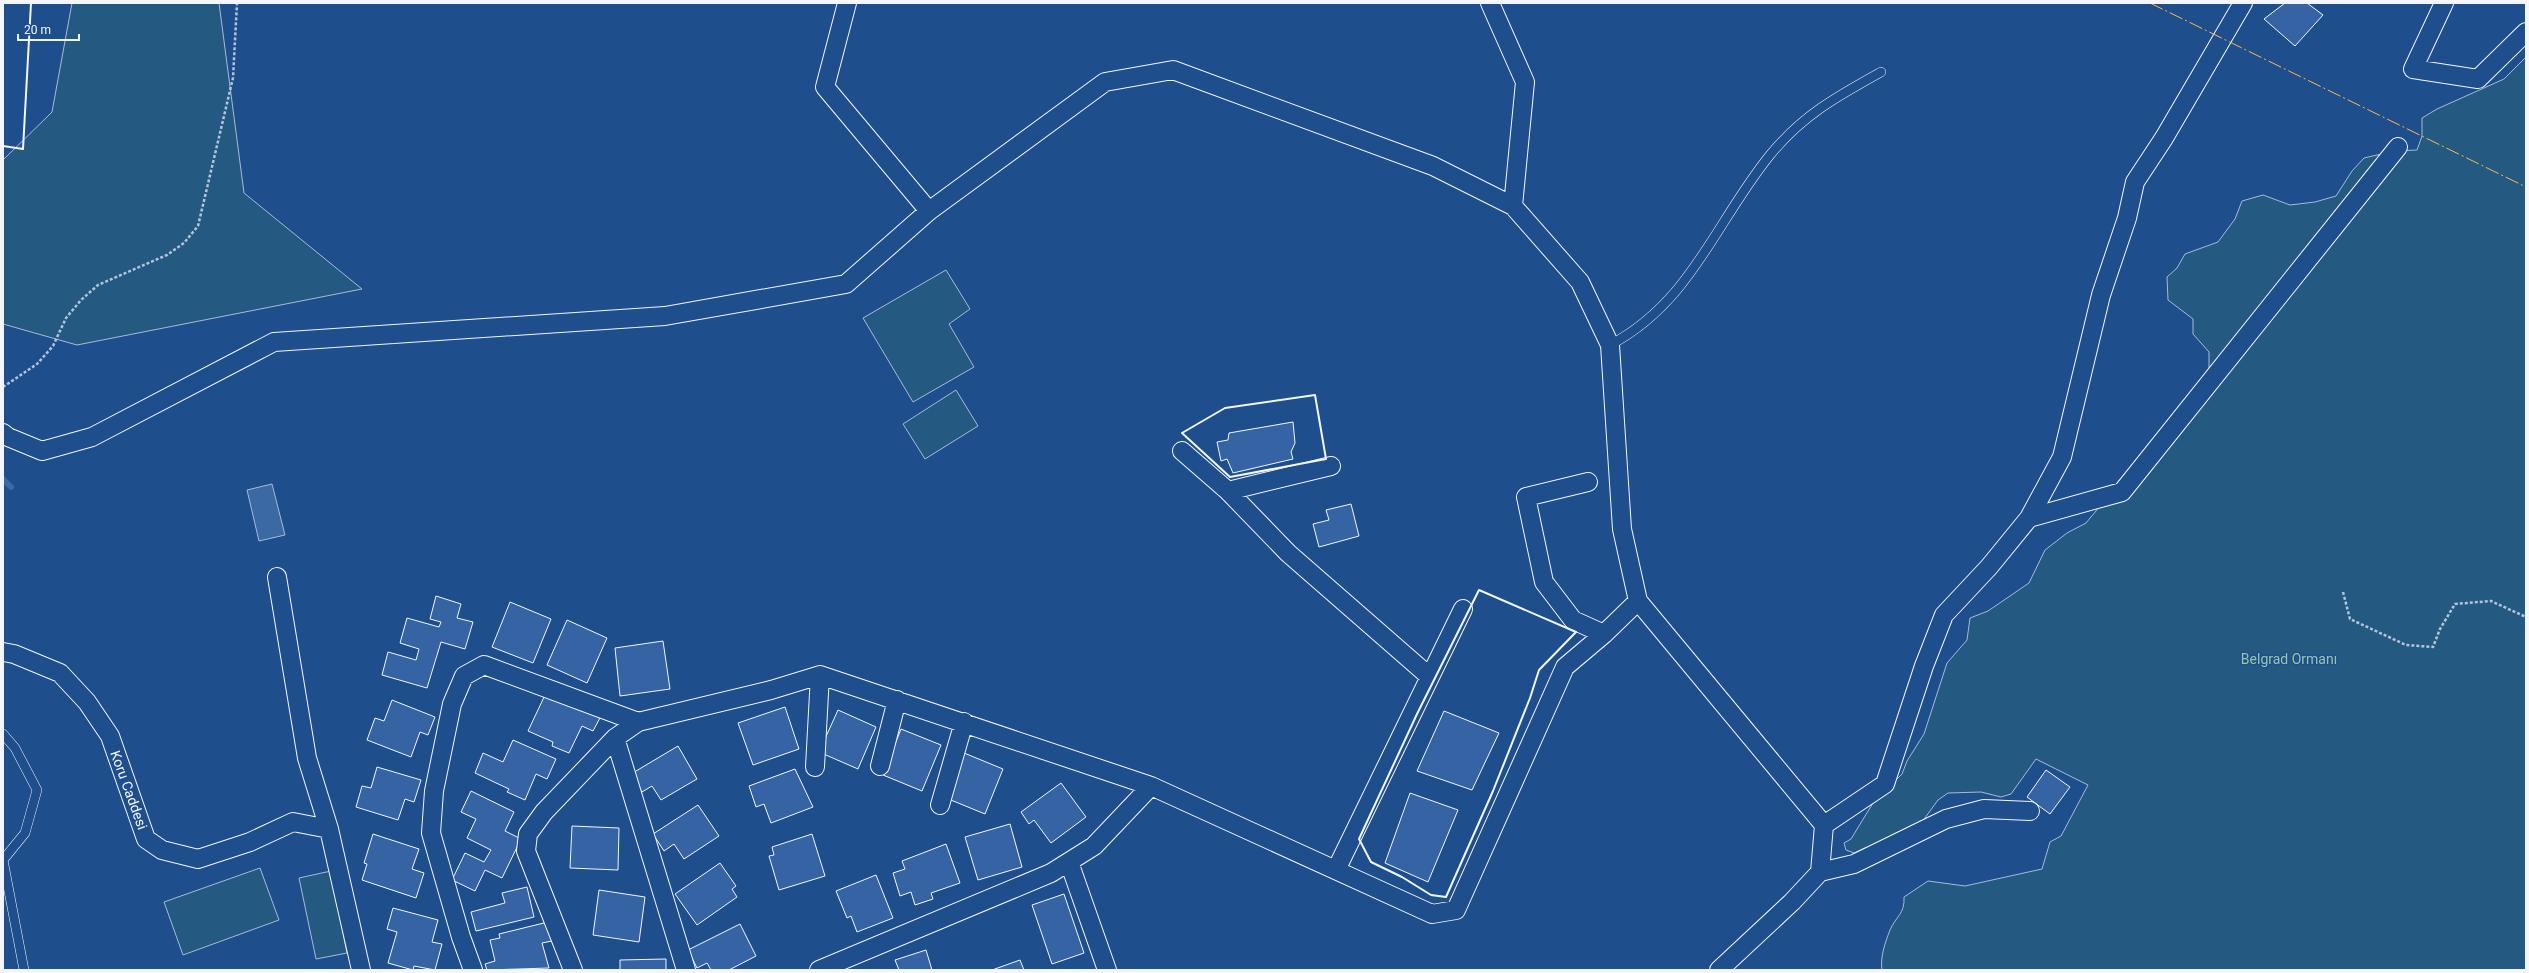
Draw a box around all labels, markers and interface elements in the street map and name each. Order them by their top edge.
scale bar [18,16,79,42]
text: 20 m [24,23,51,37]
park label: Belgrad Ormanı [2241,651,2337,667]
street label: Koru Caddesi [107,748,151,832]

